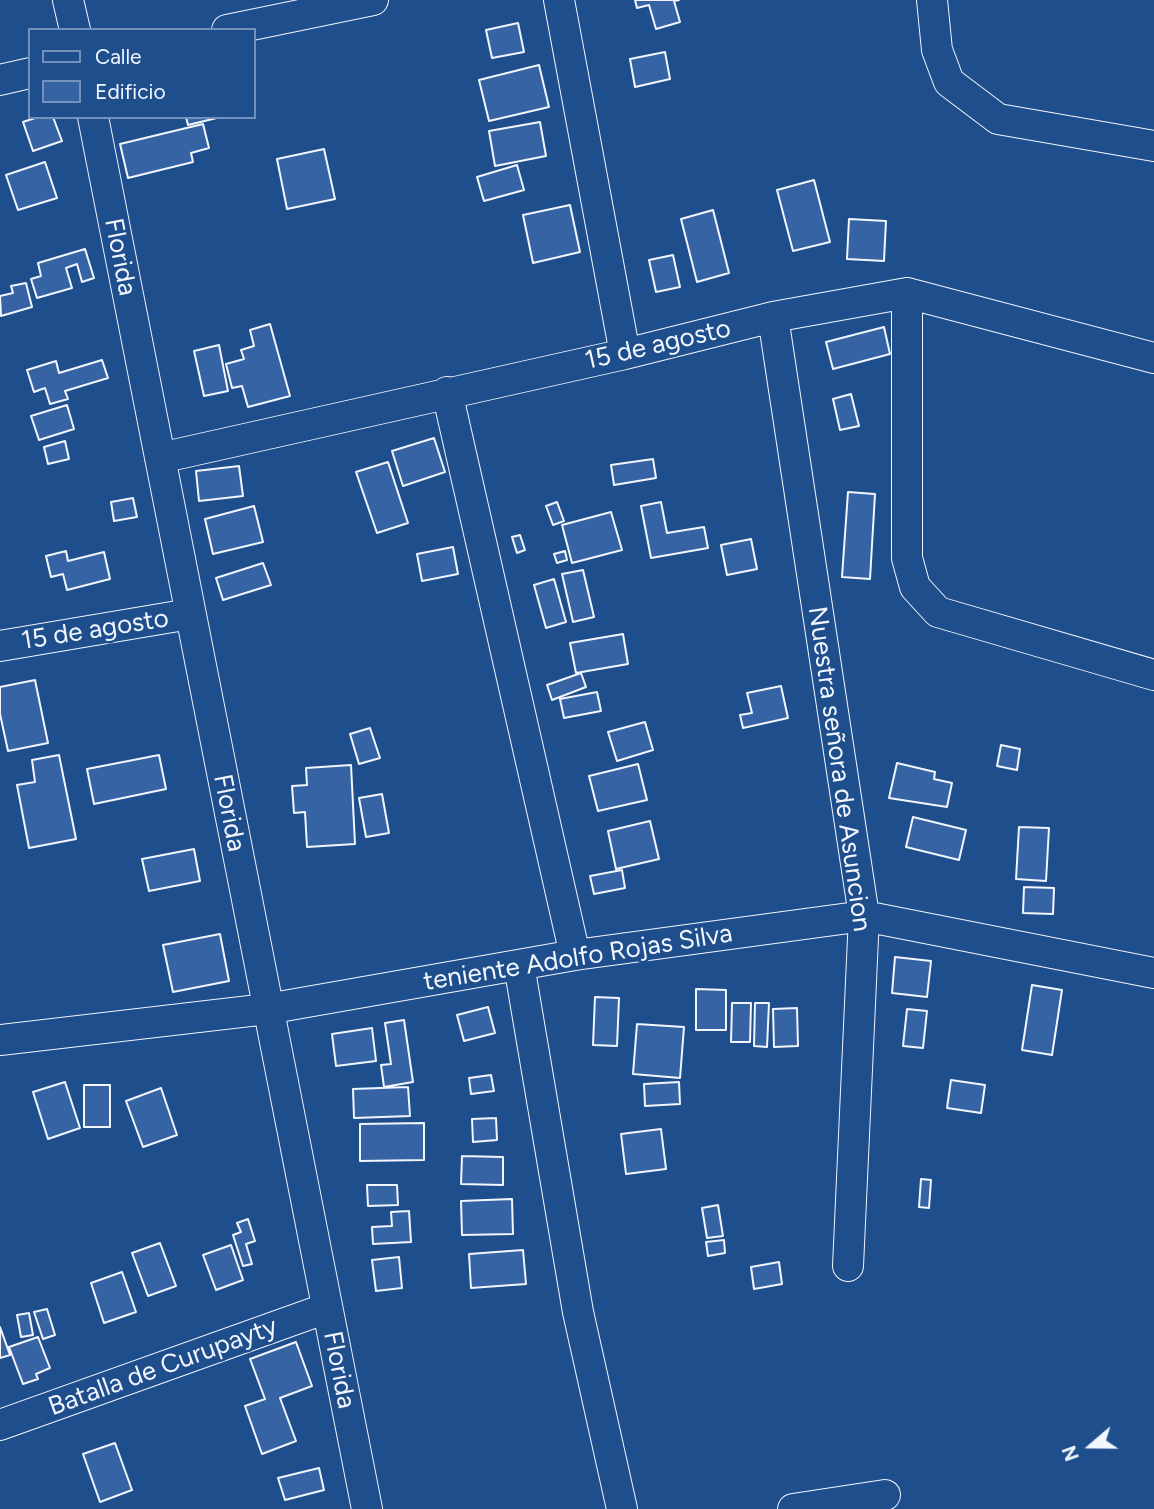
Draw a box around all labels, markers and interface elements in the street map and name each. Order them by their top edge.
legend [28,28,256,119]
text: Calle [95,44,142,69]
text: Edificio [95,79,166,104]
street label: Florida [97,216,143,298]
street label: 15 de agosto [582,313,734,377]
street label: 15 de agosto [19,603,171,657]
street label: Nuestra señora de Asuncion [801,604,877,934]
street label: Florida [206,772,252,854]
street label: teniente Adolfo Rojas Silva [421,918,735,998]
street label: Batalla de Curupayty [44,1311,282,1423]
street label: Florida [316,1329,362,1411]
north arrow [1056,1411,1126,1481]
text: N [1057,1443,1084,1464]

